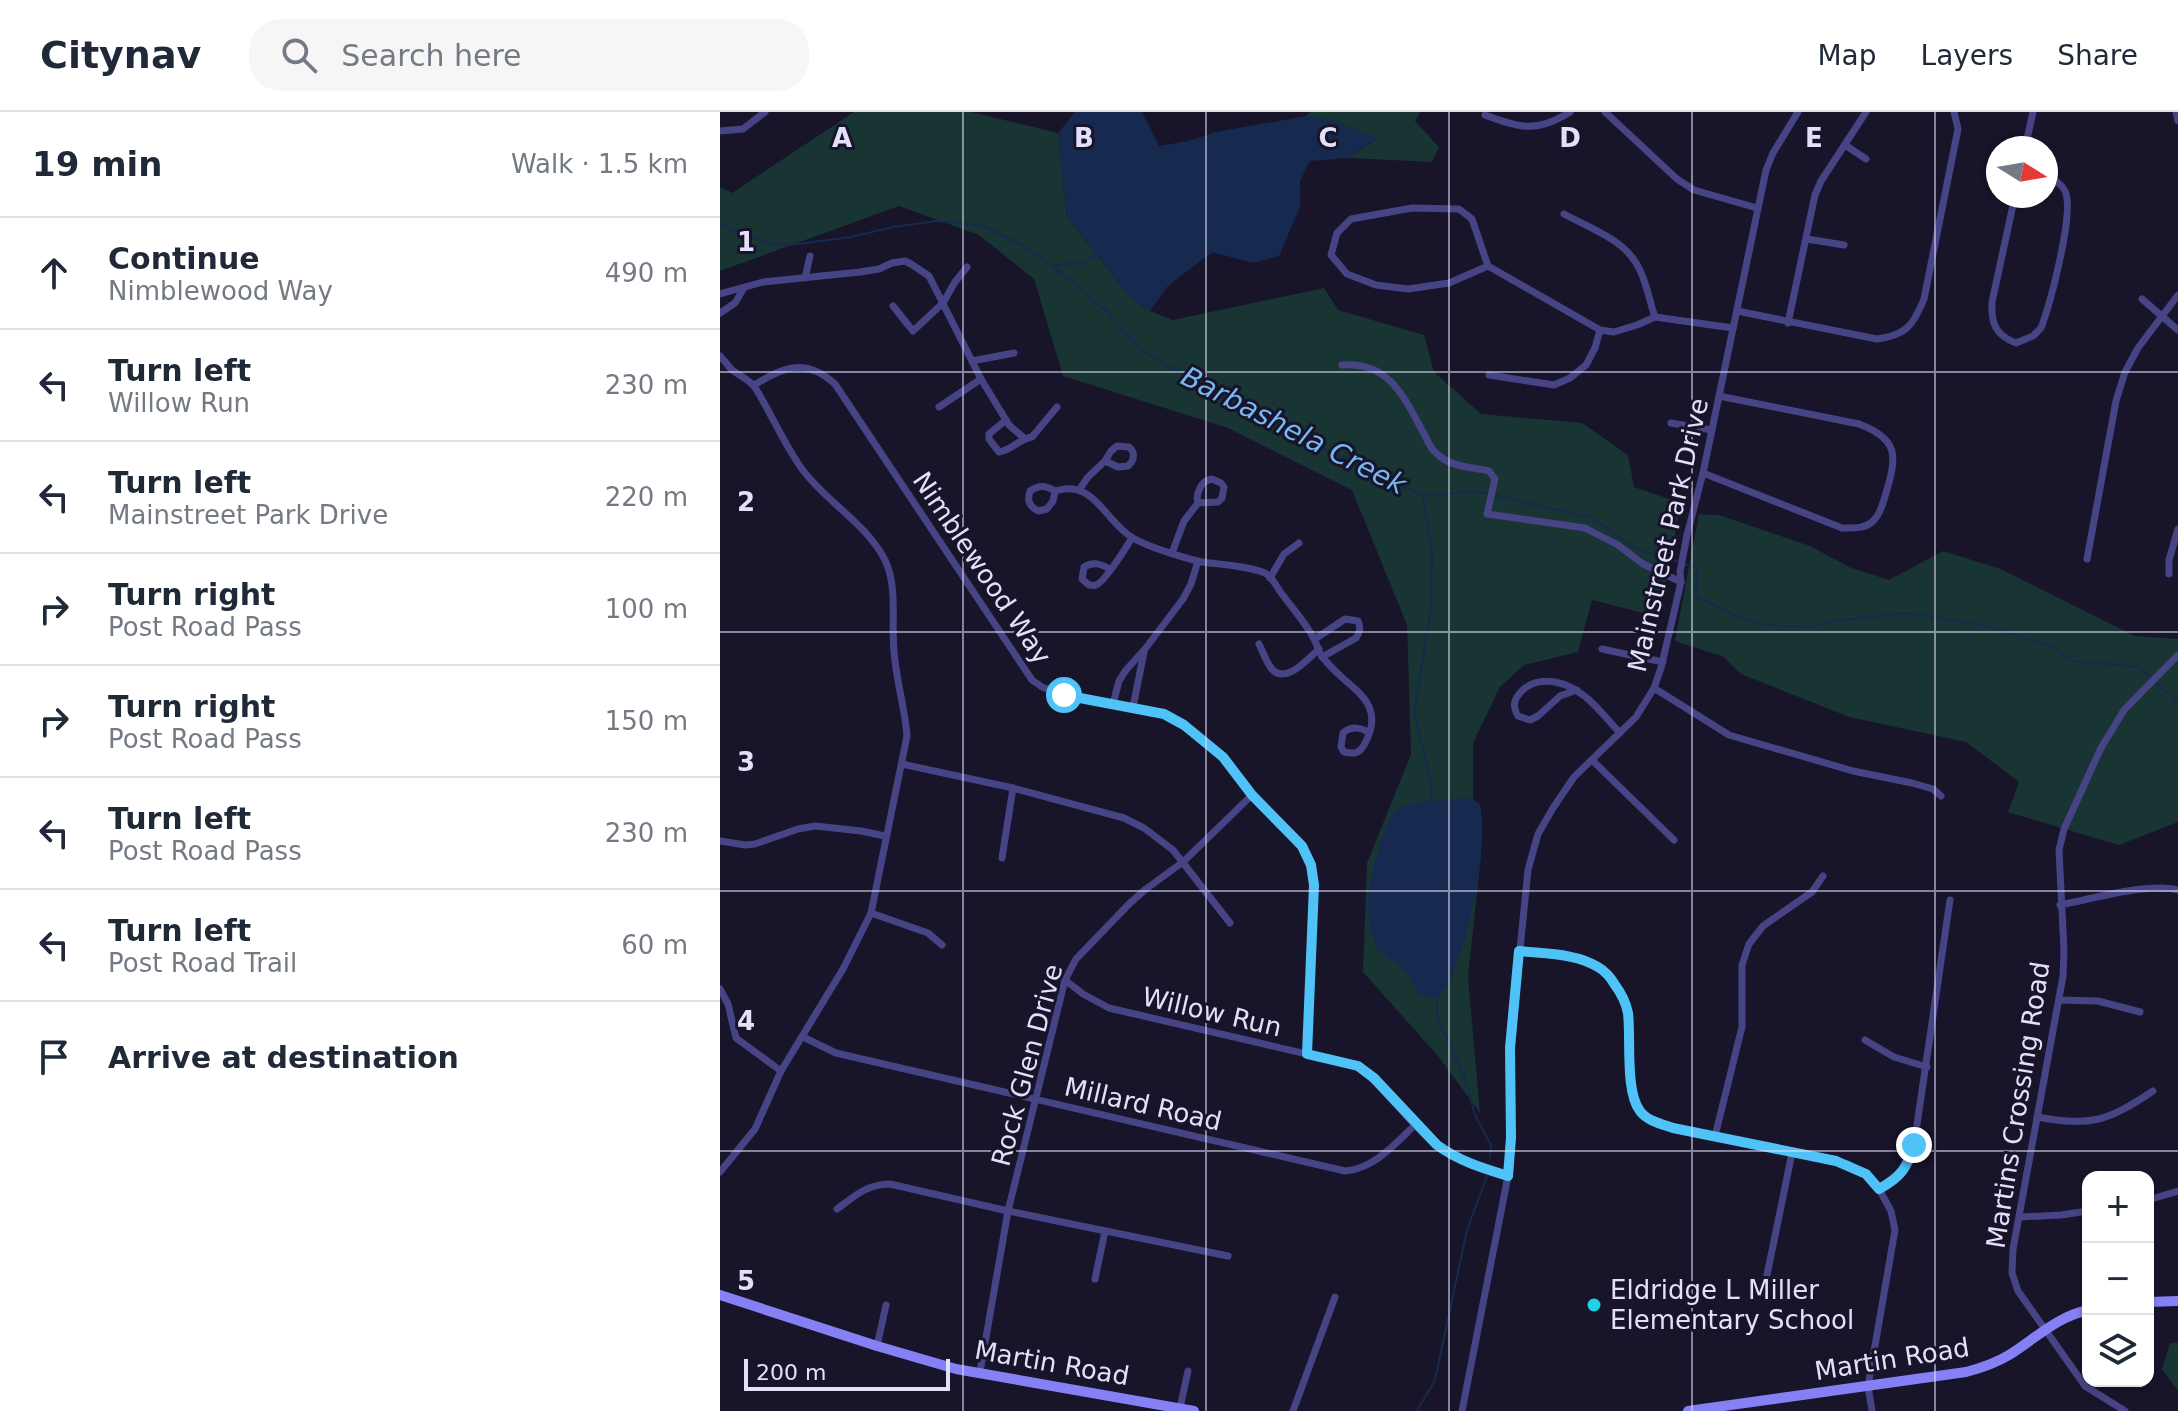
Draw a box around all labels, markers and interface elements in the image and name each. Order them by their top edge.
search box [249,19,809,91]
text: Citynav [40,33,201,77]
icon: search [277,33,321,77]
text: Search here [341,38,522,73]
text: Map [1817,39,1877,72]
text: Layers [1921,39,2013,72]
text: Share [2057,39,2138,72]
text: A [832,123,852,153]
text: B [1074,123,1094,153]
text: C [1318,123,1338,153]
text: D [1559,123,1581,153]
text: E [1805,123,1823,153]
north arrow [1986,136,2058,208]
text: 19 min [32,144,162,184]
text: Walk · 1.5 km [511,149,688,179]
text: 1 [737,227,755,257]
text: Continue [108,241,260,276]
icon: ahead [32,251,76,295]
text: 490 m [605,258,688,288]
text: Nimblewood Way [108,276,333,306]
text: Turn left [108,353,251,388]
water label: Barbashela Creek [1176,359,1413,502]
icon: left [32,363,76,407]
text: 230 m [605,370,688,400]
text: Willow Run [108,388,250,418]
street label: Mainstreet Park Drive [1622,395,1714,675]
text: Turn left [108,465,251,500]
street label: Nimblewood Way [907,466,1057,670]
icon: left [32,475,76,519]
text: 220 m [605,482,688,512]
text: 2 [737,487,755,517]
text: Mainstreet Park Drive [108,500,388,530]
text: Turn right [108,577,275,612]
icon: right [32,587,76,631]
text: 100 m [605,594,688,624]
text: Post Road Pass [108,612,302,642]
route start [1046,677,1082,713]
text: Turn right [108,689,275,724]
icon: right [32,699,76,743]
text: 150 m [605,706,688,736]
text: Post Road Pass [108,724,302,754]
text: 3 [737,747,755,777]
text: Turn left [108,801,251,836]
icon: left [32,811,76,855]
text: 230 m [605,818,688,848]
text: Post Road Pass [108,836,302,866]
text: Turn left [108,913,251,948]
icon: left [32,923,76,967]
text: 60 m [621,930,688,960]
text: Post Road Trail [108,948,297,978]
street label: Martins Crossing Road [1981,960,2055,1250]
street label: Rock Glen Drive [986,961,1068,1169]
street label: Willow Run [1139,981,1285,1043]
text: 4 [737,1006,755,1036]
icon: arrive [32,1035,76,1079]
text: Arrive at destination [108,1040,459,1075]
street label: Millard Road [1062,1071,1224,1137]
route end [1896,1127,1932,1163]
map controls [2082,1171,2154,1387]
button: + [2082,1171,2154,1243]
button: − [2082,1243,2154,1315]
text: 5 [737,1266,755,1296]
place label: Eldridge L Miller Elementary School [1610,1275,1854,1335]
marker: Eldridge L Miller Elementary School [1585,1296,1603,1314]
button: layers [2082,1315,2154,1387]
street label: Martin Road [1812,1332,1972,1386]
street label: Martin Road [972,1335,1132,1391]
scale bar [744,1355,950,1391]
text: 200 m [756,1360,826,1385]

